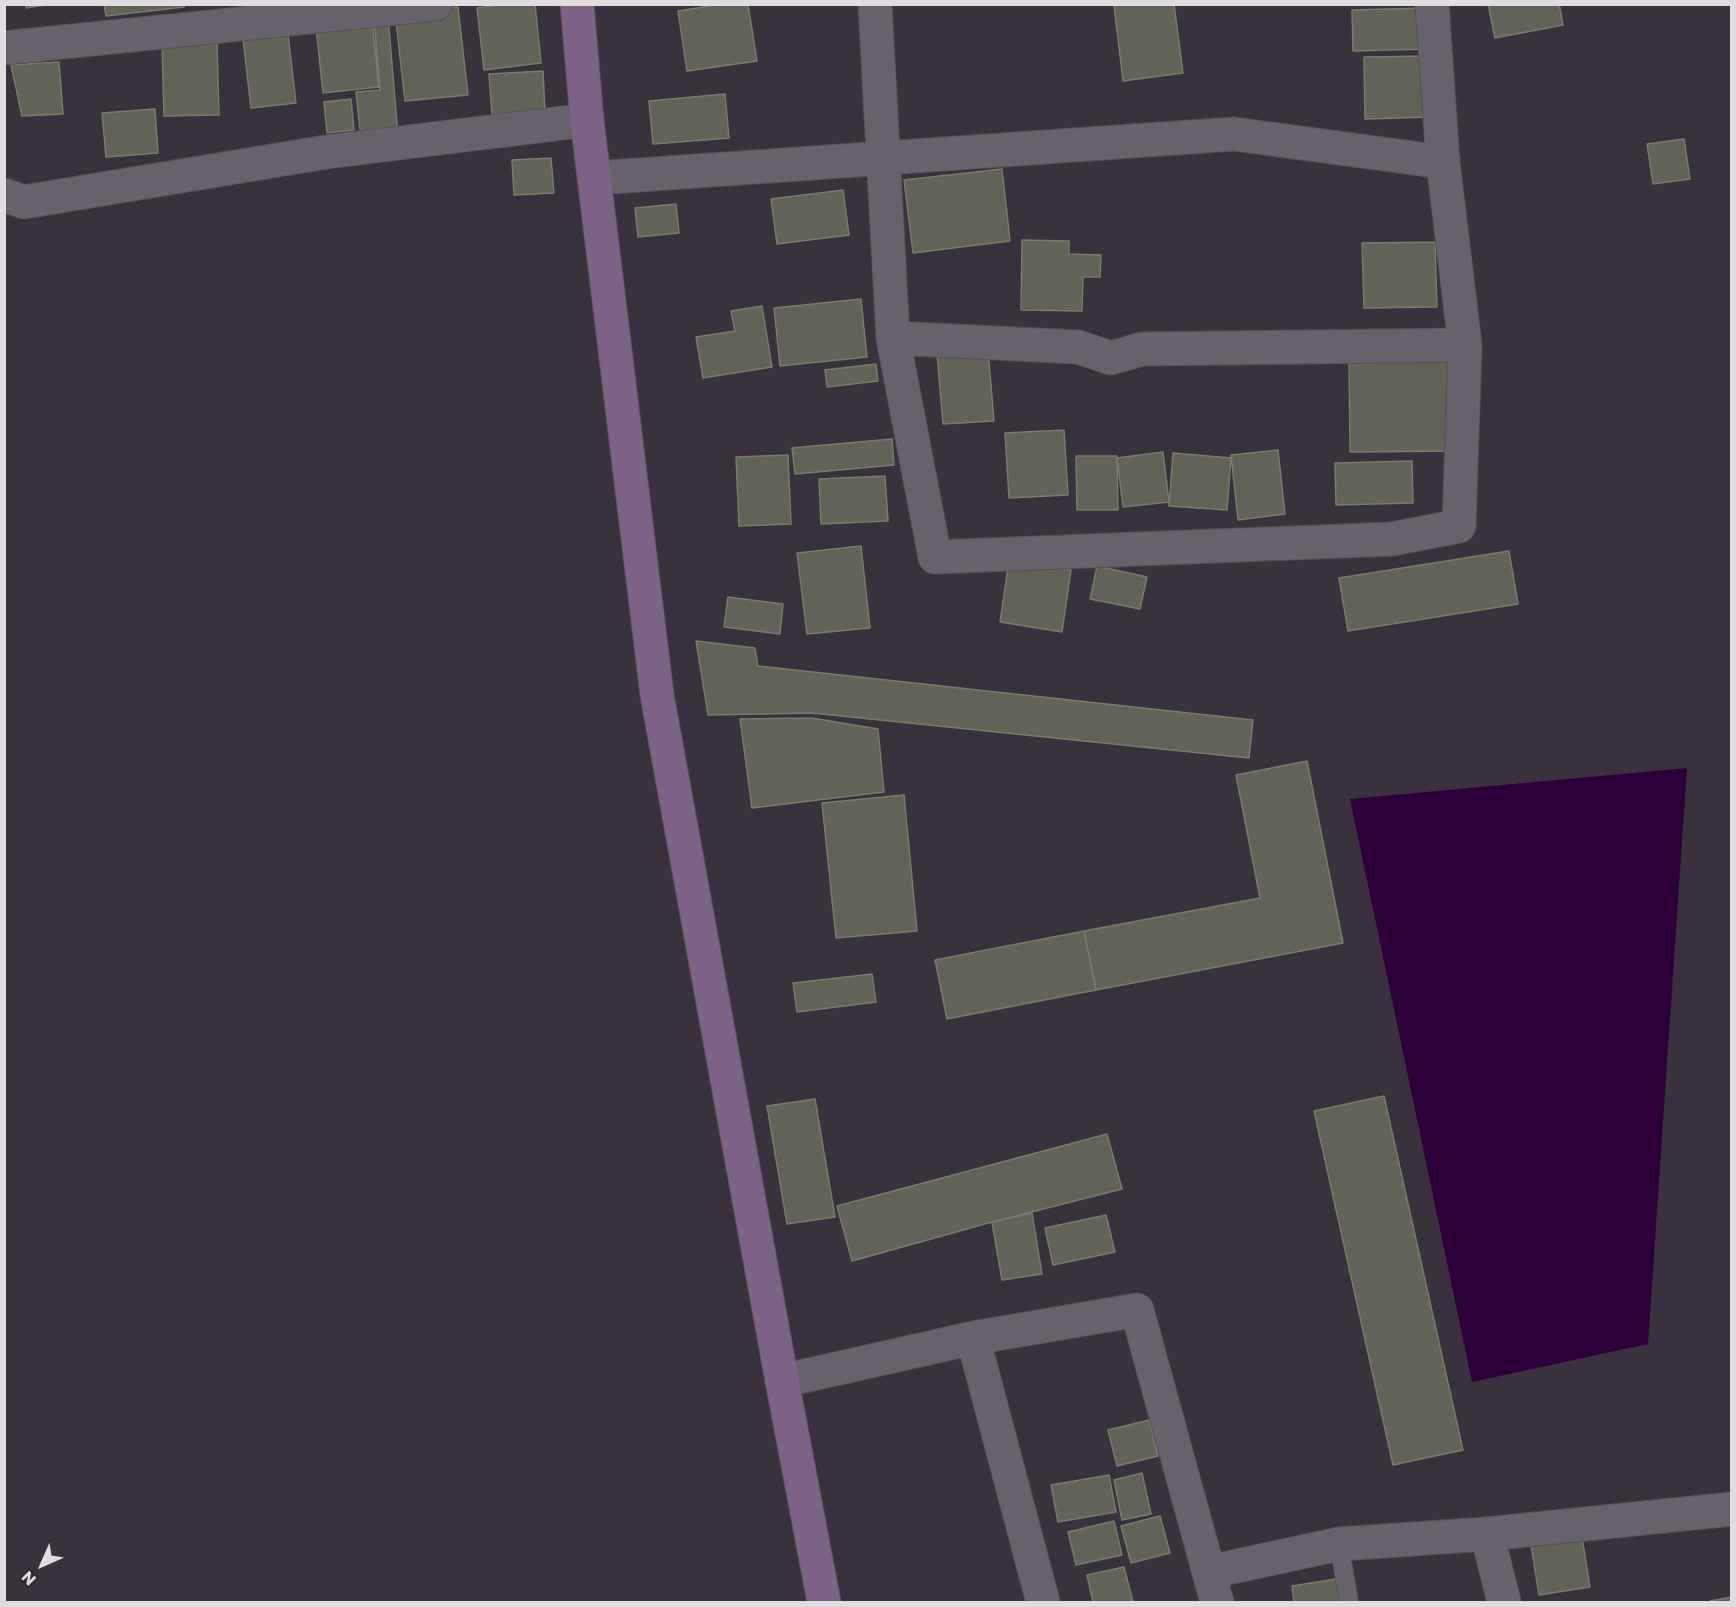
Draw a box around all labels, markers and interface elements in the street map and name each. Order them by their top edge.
north arrow [12,1535,72,1595]
text: N [17,1566,41,1590]

